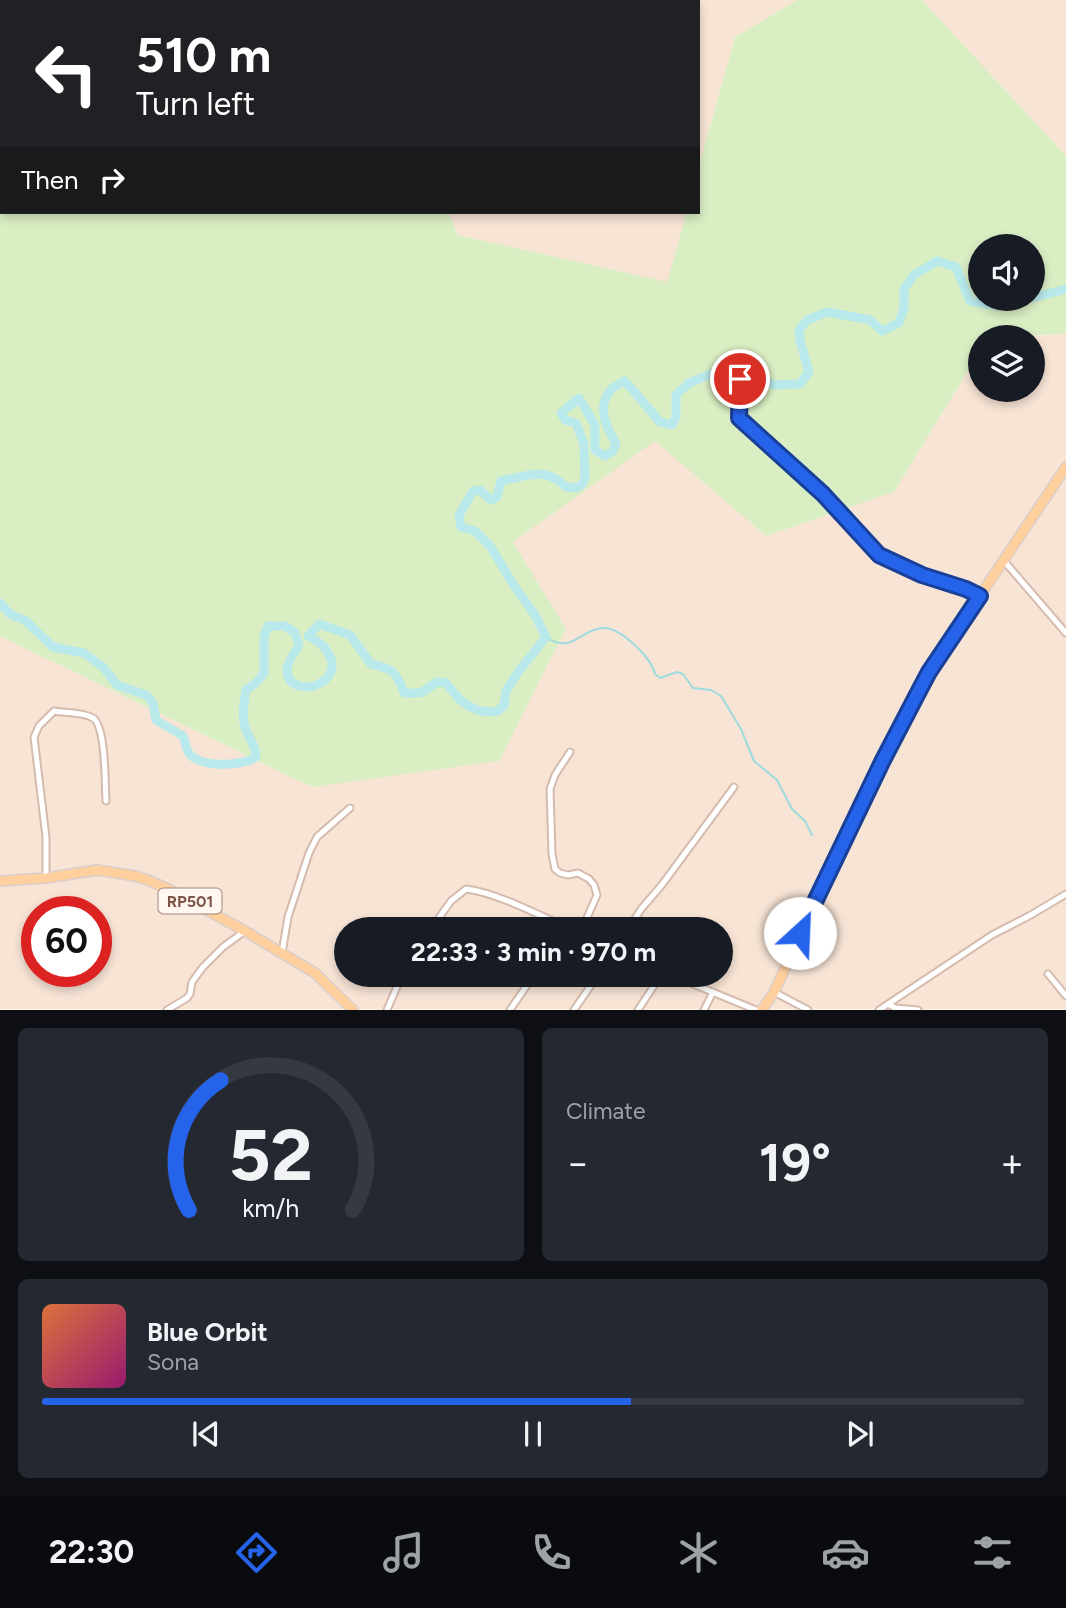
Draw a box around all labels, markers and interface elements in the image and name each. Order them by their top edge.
text: 510 m [136,25,271,84]
icon: left [21,28,112,119]
text: Turn left [136,85,255,123]
icon: right [93,161,131,199]
text: Then [21,164,79,196]
map controls [968,234,1045,402]
button: sound [968,234,1045,311]
button: layers [968,325,1045,402]
pin [710,349,770,409]
icon: arrive [721,360,759,398]
road number: RP501 [158,888,222,914]
speed limit sign: 60 [21,896,112,987]
position arrow [763,896,837,970]
text: 22:33 · 3 min · 970 m [411,936,656,968]
text: Climate [566,1097,645,1125]
text: 52 [229,1112,313,1199]
text: 19° [759,1132,831,1194]
text: − [566,1140,590,1186]
text: + [1000,1140,1024,1186]
text: km/h [242,1193,300,1223]
text: Blue Orbit [147,1316,268,1348]
text: Sona [147,1348,199,1376]
icon: previous [187,1415,225,1453]
icon: pause [514,1415,552,1453]
icon: next [841,1415,879,1453]
icon: directions [232,1528,281,1577]
icon: music [379,1528,428,1577]
icon: phone [527,1528,576,1577]
icon: climate [674,1528,723,1577]
icon: car [821,1528,870,1577]
icon: filters [968,1528,1017,1577]
text: 22:30 [49,1533,134,1571]

